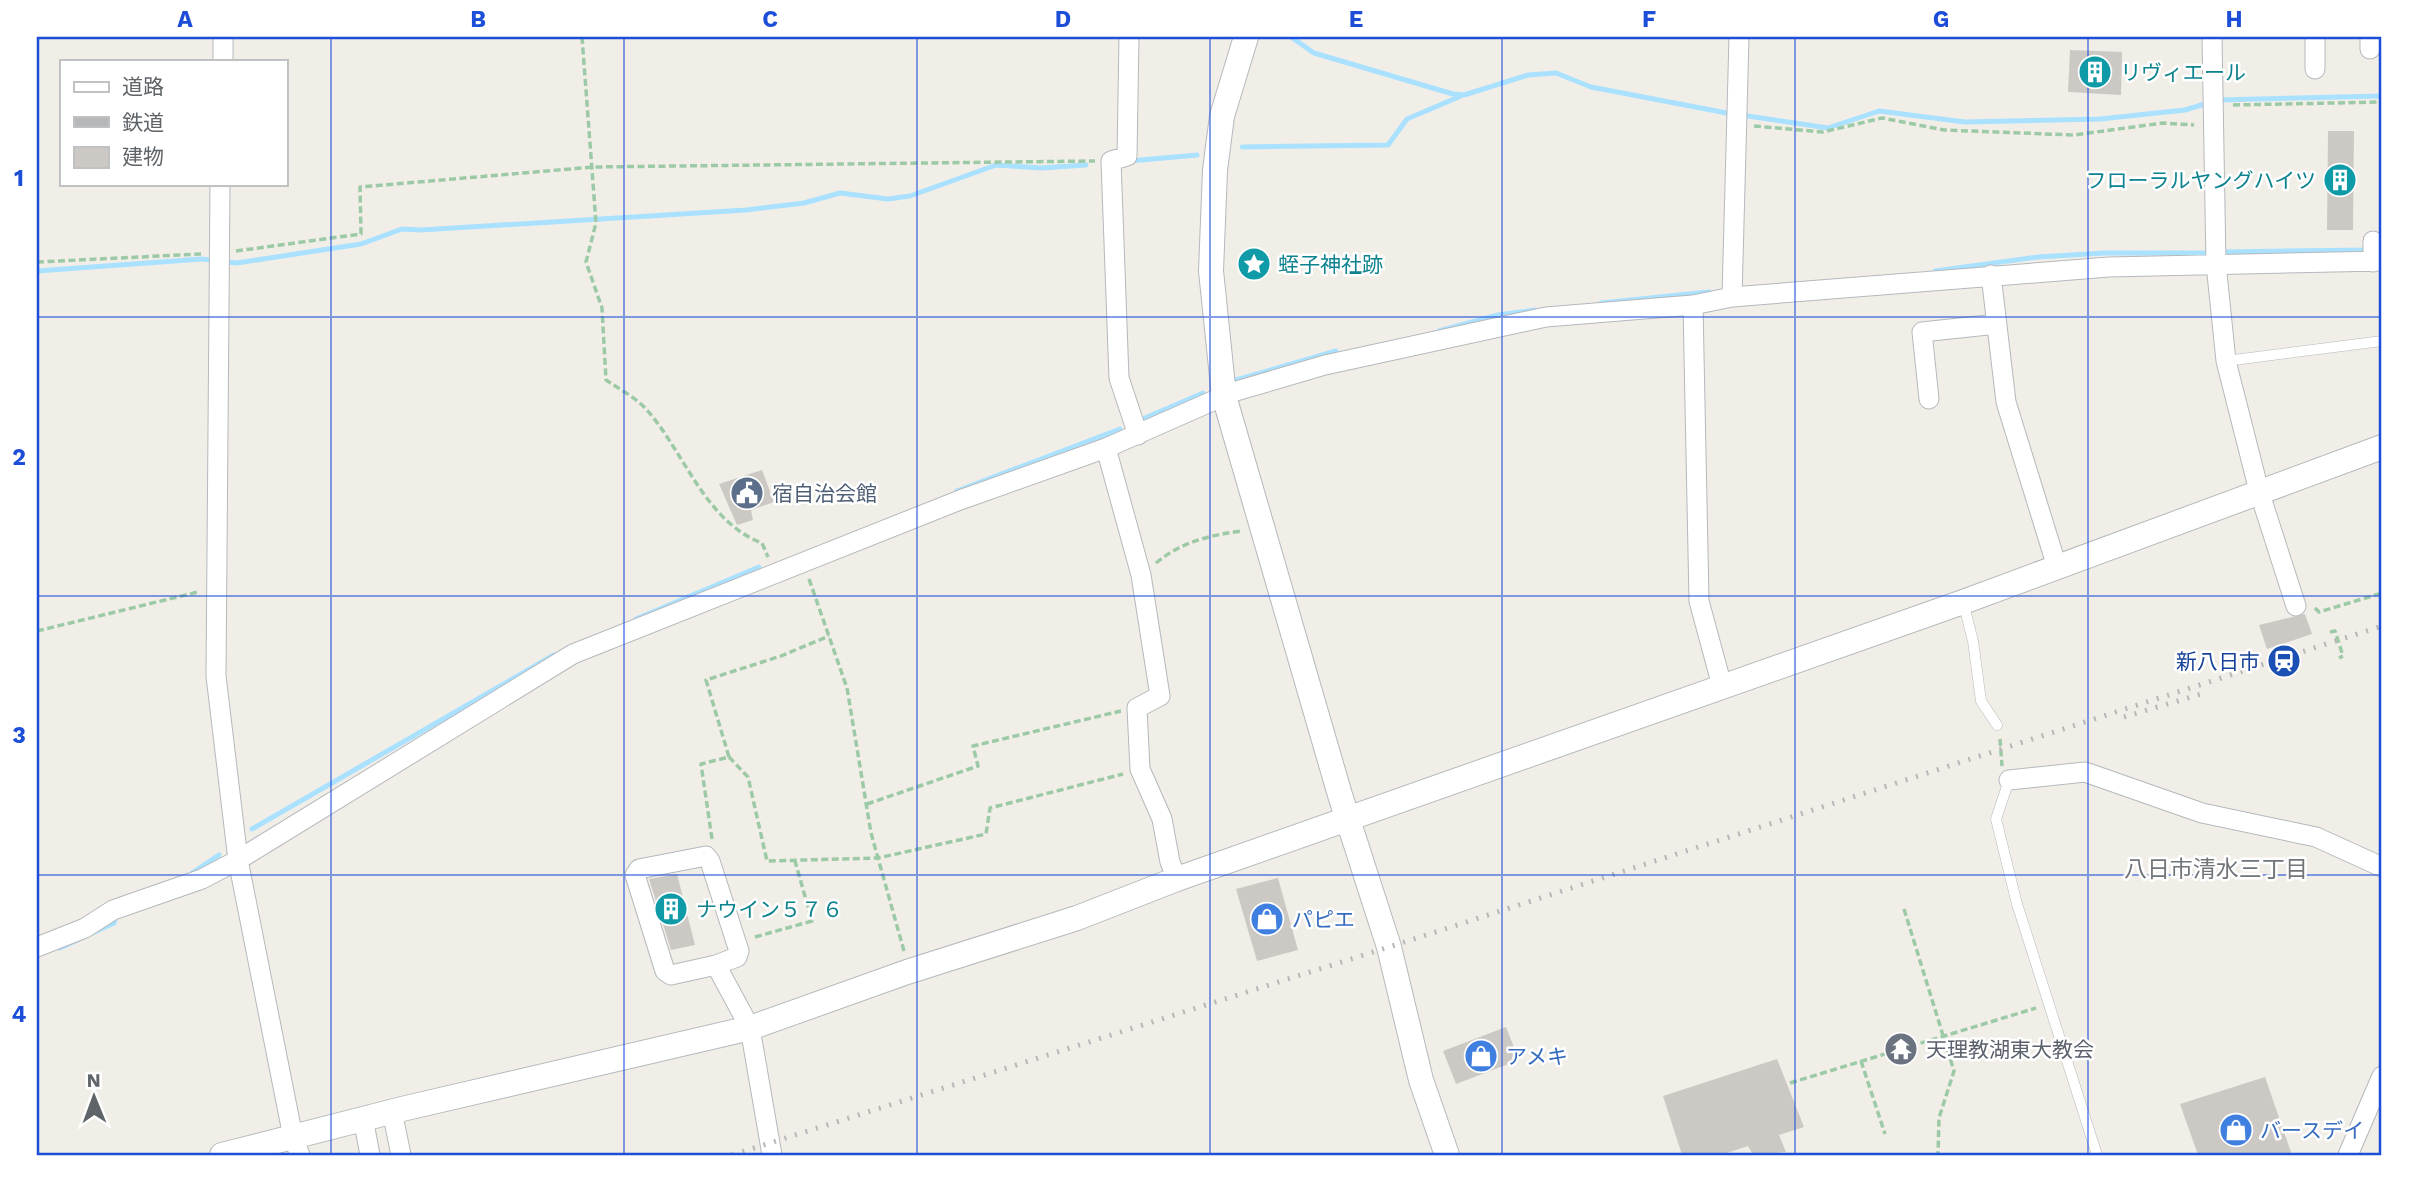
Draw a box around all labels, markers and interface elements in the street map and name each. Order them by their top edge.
text: A [177,6,193,33]
text: B [470,6,486,33]
text: C [762,6,778,33]
text: D [1055,6,1071,33]
text: E [1349,6,1363,33]
text: F [1642,6,1656,33]
text: G [1933,6,1949,33]
text: H [2225,6,2243,33]
building icon: リヴィエール [2076,53,2114,91]
legend [60,60,287,186]
place label: リヴィエール [2120,60,2246,85]
text: 道路 [122,74,164,99]
text: 鉄道 [122,110,164,135]
text: 建物 [122,144,164,169]
building icon: フローラルヤングハイツ [2321,161,2359,199]
text: 1 [14,165,24,192]
place label: フローラルヤングハイツ [2085,168,2316,193]
place icon: 蛭子神社跡 [1235,245,1273,283]
place label: 蛭子神社跡 [1278,252,1383,277]
text: 2 [12,444,26,471]
public building icon: 宿自治会館 [728,474,766,512]
place label: 宿自治会館 [772,481,877,506]
station icon: 新八日市 [2265,642,2303,680]
place label: 新八日市 [2176,649,2260,674]
text: 3 [12,722,26,749]
district label: 八日市清水三丁目 [2124,856,2308,883]
building icon: ナウイン５７６ [652,890,690,928]
place label: ナウイン５７６ [696,897,843,922]
shop icon: パピエ [1248,900,1286,938]
place label: パピエ [1292,907,1355,932]
text: 4 [12,1001,27,1028]
temple icon: 天理教湖東大教会 [1882,1030,1920,1068]
shop icon: アメキ [1462,1037,1500,1075]
place label: 天理教湖東大教会 [1926,1037,2094,1062]
place label: アメキ [1506,1044,1568,1069]
north arrow [60,1062,130,1132]
text: N [86,1069,101,1092]
shop icon: バースデイ [2217,1111,2255,1149]
place label: バースデイ [2260,1118,2364,1143]

